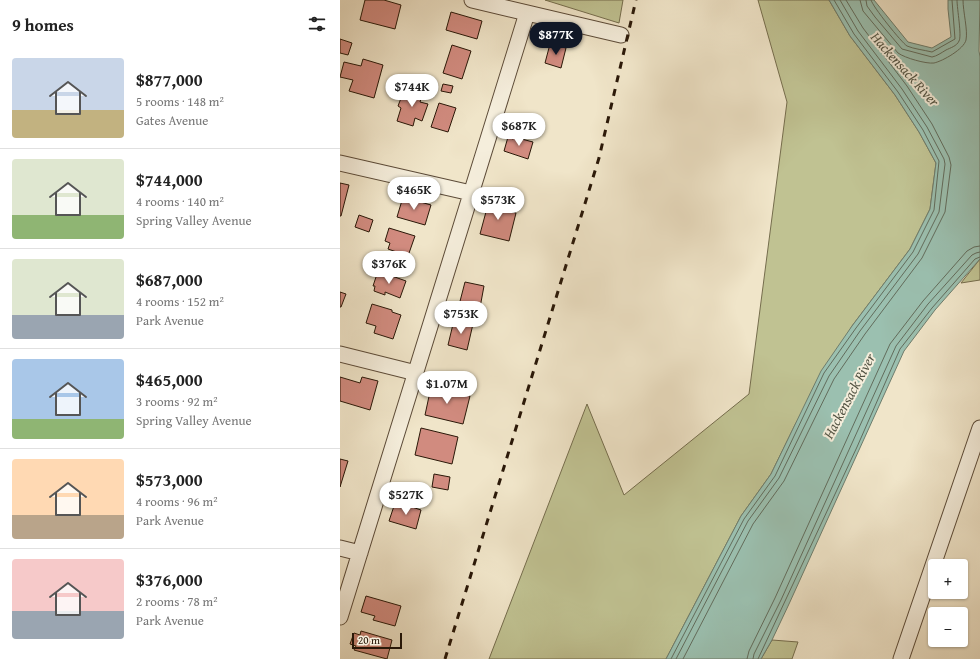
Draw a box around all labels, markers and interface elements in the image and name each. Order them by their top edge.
text: 9 homes [12,12,74,37]
icon: filters [306,13,328,35]
pin: $877K [528,22,584,56]
text: $877K [538,25,574,44]
water label: Hackensack River [866,27,944,111]
text: $877,000 [136,67,202,92]
icon: home [44,74,92,122]
pin: $744K [384,74,440,108]
text: $744K [394,77,430,96]
text: 5 rooms · 148 m² [136,92,224,111]
text: Gates Avenue [136,111,208,130]
pin: $687K [491,113,547,147]
text: $687K [501,116,537,135]
text: $744,000 [136,167,202,192]
icon: home [44,175,92,223]
pin: $465K [386,177,442,211]
text: $465K [396,180,432,199]
pin: $573K [470,187,526,221]
text: $573K [480,190,516,209]
text: 4 rooms · 140 m² [136,192,224,211]
text: Spring Valley Avenue [136,211,252,230]
pin: $376K [361,251,417,285]
text: $376K [371,254,407,273]
text: $687,000 [136,267,202,292]
icon: home [44,275,92,323]
text: 4 rooms · 152 m² [136,292,224,311]
pin: $753K [433,301,489,335]
text: $753K [443,304,479,323]
text: Park Avenue [136,311,204,330]
water label: Hackensack River [818,349,880,443]
text: $465,000 [136,367,202,392]
pin: $1.07M [414,371,480,405]
text: $1.07M [426,374,468,393]
icon: home [44,375,92,423]
text: 3 rooms · 92 m² [136,392,218,411]
text: Spring Valley Avenue [136,411,252,430]
text: $573,000 [136,467,202,492]
icon: home [44,475,92,523]
pin: $527K [378,482,434,516]
text: $527K [388,485,424,504]
text: 4 rooms · 96 m² [136,492,218,511]
text: Park Avenue [136,511,204,530]
map controls [928,559,968,647]
button: + [928,559,968,599]
text: $376,000 [136,567,202,592]
icon: home [44,575,92,623]
text: 2 rooms · 78 m² [136,592,218,611]
button: − [928,607,968,647]
text: Park Avenue [136,611,204,630]
scale bar [352,631,402,650]
text: 20 m [358,632,380,648]

